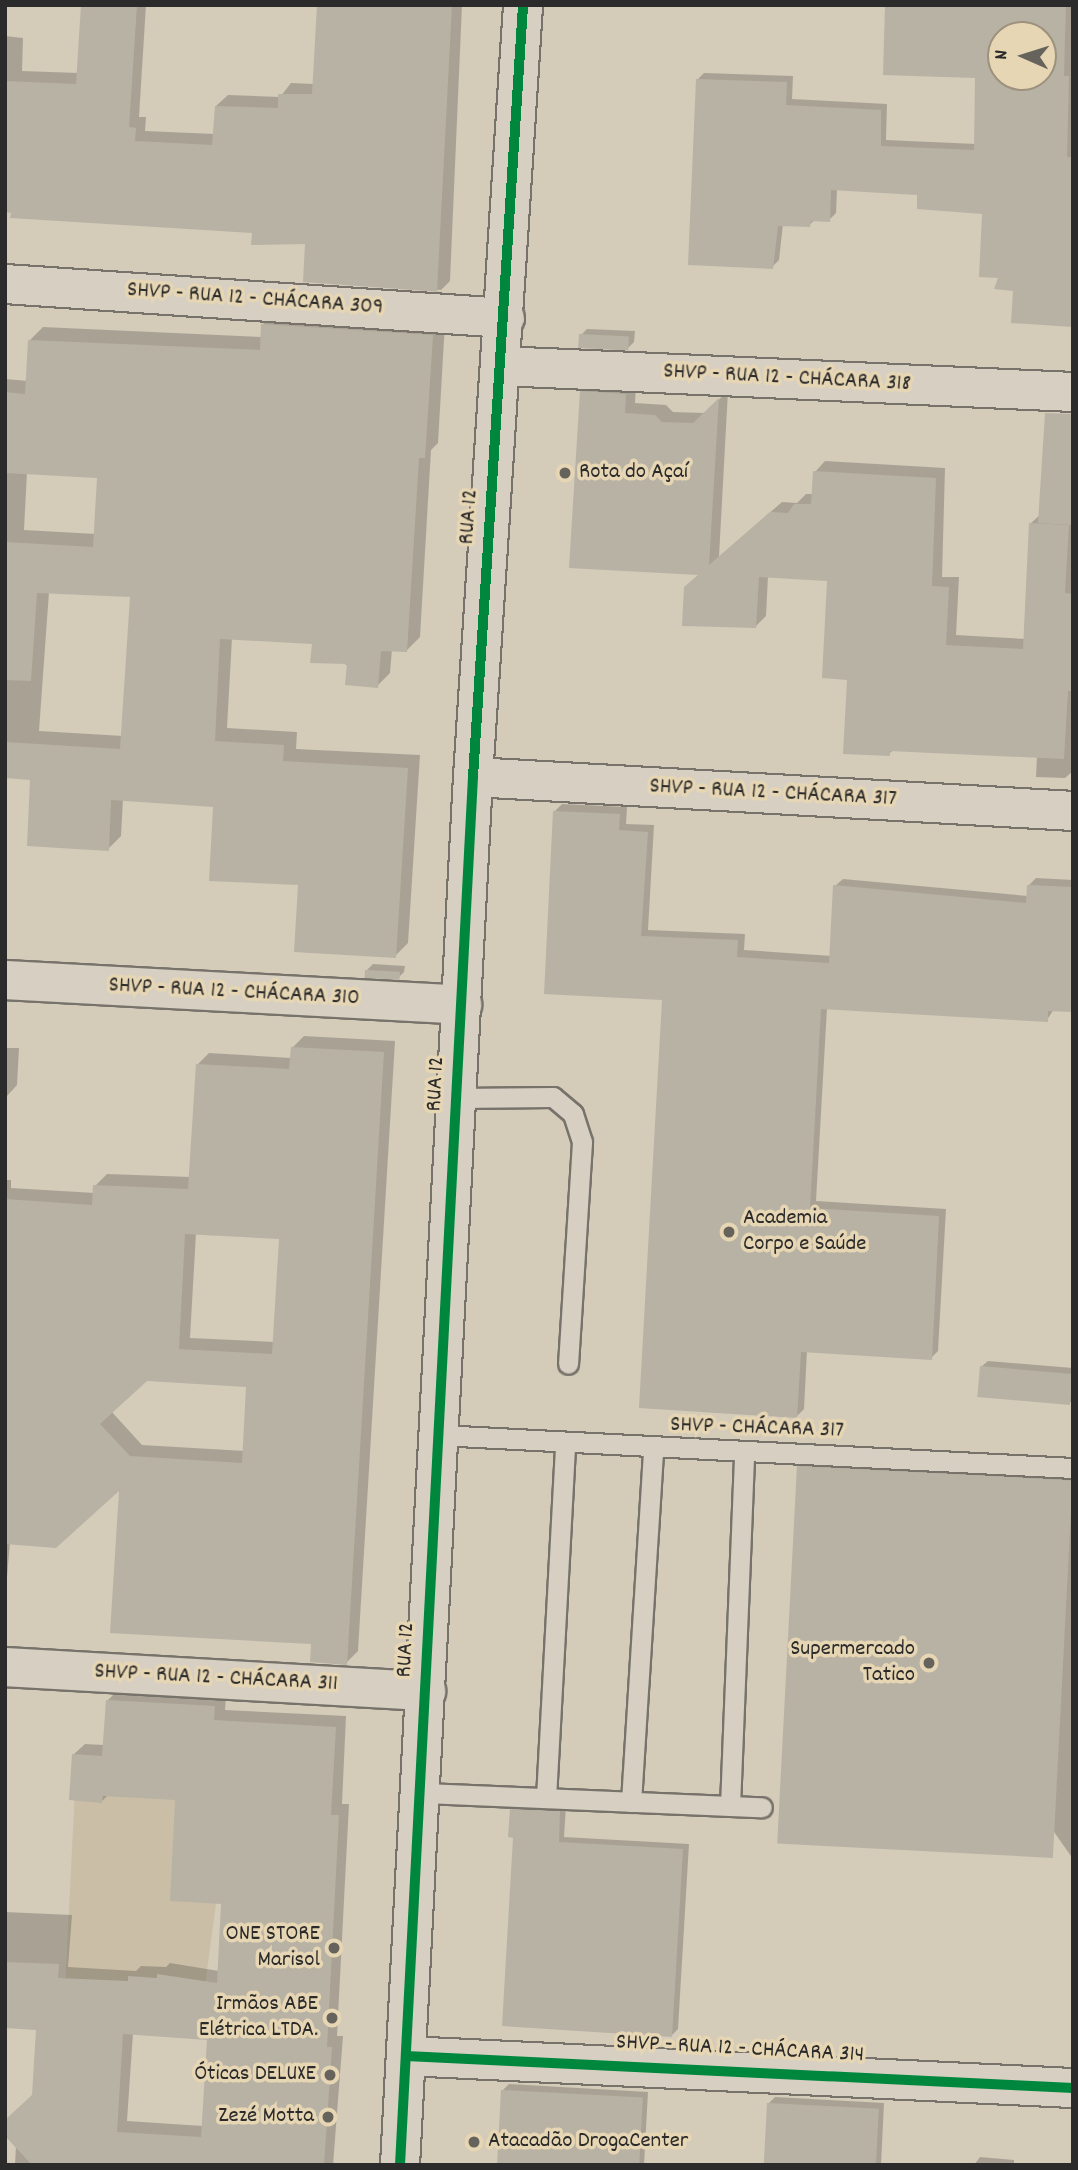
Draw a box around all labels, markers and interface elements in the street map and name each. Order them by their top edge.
north arrow [987,21,1057,91]
text: N [989,50,1016,60]
street label: SHVP - RUA 12 - CHÁCARA 309 [126,277,384,323]
street label: SHVP - RUA 12 - CHÁCARA 318 [663,359,911,399]
place label: Rota do Açaí [579,459,688,487]
marker: Rota do Açaí [557,465,573,481]
street label: RUA 12 [454,489,486,545]
street label: SHVP - RUA 12 - CHÁCARA 317 [649,774,897,814]
street label: SHVP - RUA 12 - CHÁCARA 310 [108,973,360,1013]
street label: RUA 12 [422,1056,452,1112]
place label: Academia Corpo e Saúde [743,1205,866,1259]
marker: Academia Corpo e Saúde [721,1224,737,1240]
street label: SHVP - CHÁCARA 317 [670,1412,844,1446]
street label: RUA 12 [392,1622,422,1678]
place label: Supermercado Tatico [790,1636,915,1690]
marker: Supermercado Tatico [921,1655,937,1671]
street label: SHVP - RUA 12 - CHÁCARA 311 [94,1659,338,1699]
place label: ONE STORE Marisol [226,1921,320,1975]
marker: ONE STORE Marisol [326,1940,342,1956]
place label: Irmãos ABE Elétrica LTDA. [199,1991,318,2045]
marker: Irmãos ABE Elétrica LTDA. [324,2010,340,2026]
street label: SHVP - RUA 12 - CHÁCARA 314 [615,2030,865,2070]
place label: Óticas DELUXE [194,2061,316,2089]
marker: Óticas DELUXE [322,2067,338,2083]
place label: Zezé Motta [218,2103,314,2131]
marker: Zezé Motta [320,2109,336,2125]
place label: Atacadão DrogaCenter [488,2128,688,2156]
marker: Atacadão DrogaCenter [466,2134,482,2150]

